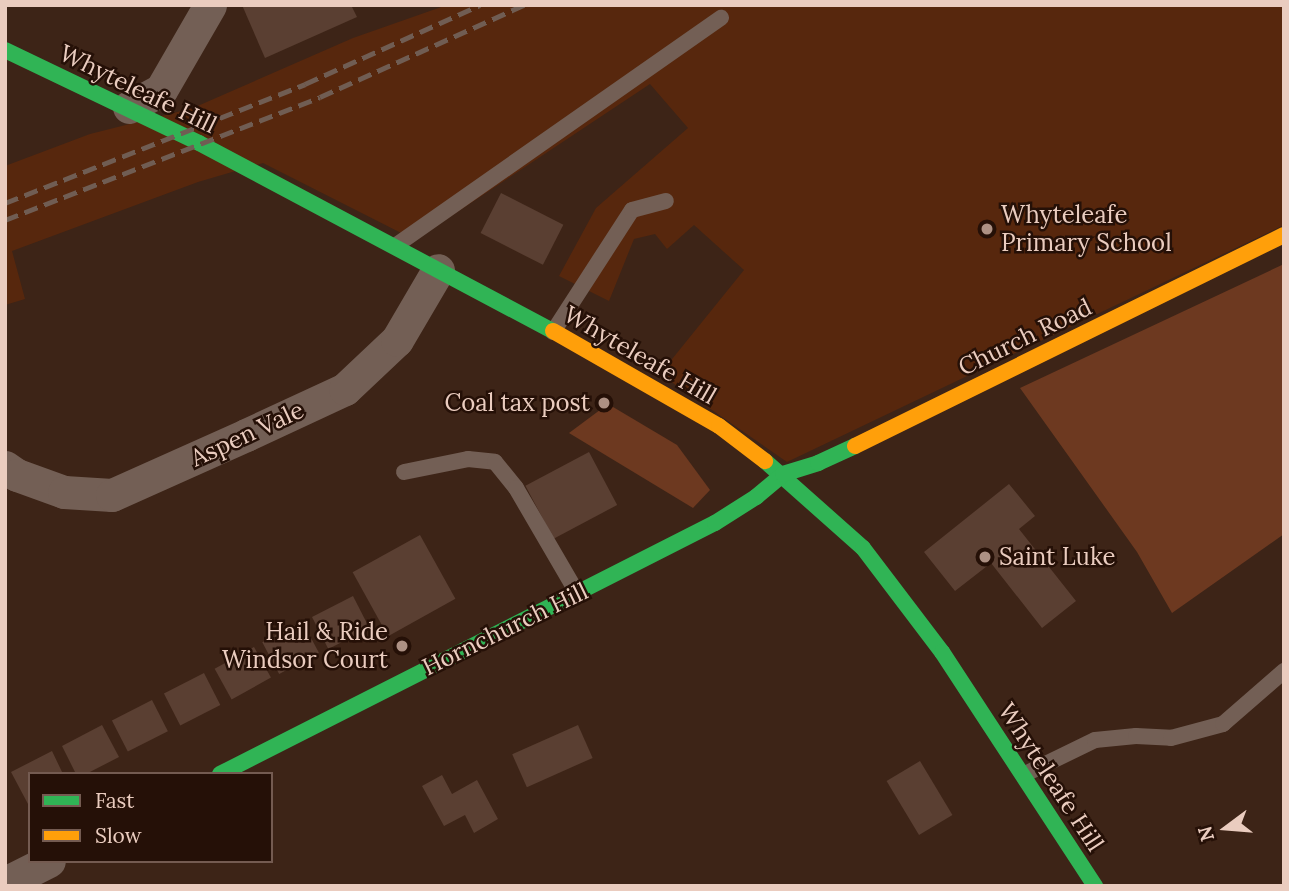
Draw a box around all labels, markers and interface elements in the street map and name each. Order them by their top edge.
street label: Whyteleafe Hill [55,39,221,139]
place label: Whyteleafe Primary School [1001,201,1172,257]
marker: Whyteleafe Primary School [979,221,995,237]
street label: Church Road [954,292,1096,382]
street label: Whyteleafe Hill [559,300,721,410]
place label: Coal tax post [444,389,590,417]
street label: Aspen Vale [186,395,308,473]
marker: Coal tax post [596,395,612,411]
place label: Saint Luke [999,543,1116,571]
marker: Saint Luke [977,549,993,565]
street label: Hornchurch Hill [417,576,593,682]
place label: Hail & Ride Windsor Court [222,618,388,674]
marker: Hail & Ride Windsor Court [394,638,410,654]
street label: Whyteleafe Hill [992,697,1110,857]
legend [28,772,273,863]
text: Fast [95,787,134,814]
north arrow [1191,793,1261,863]
text: Slow [95,822,142,849]
text: N [1192,823,1219,844]

